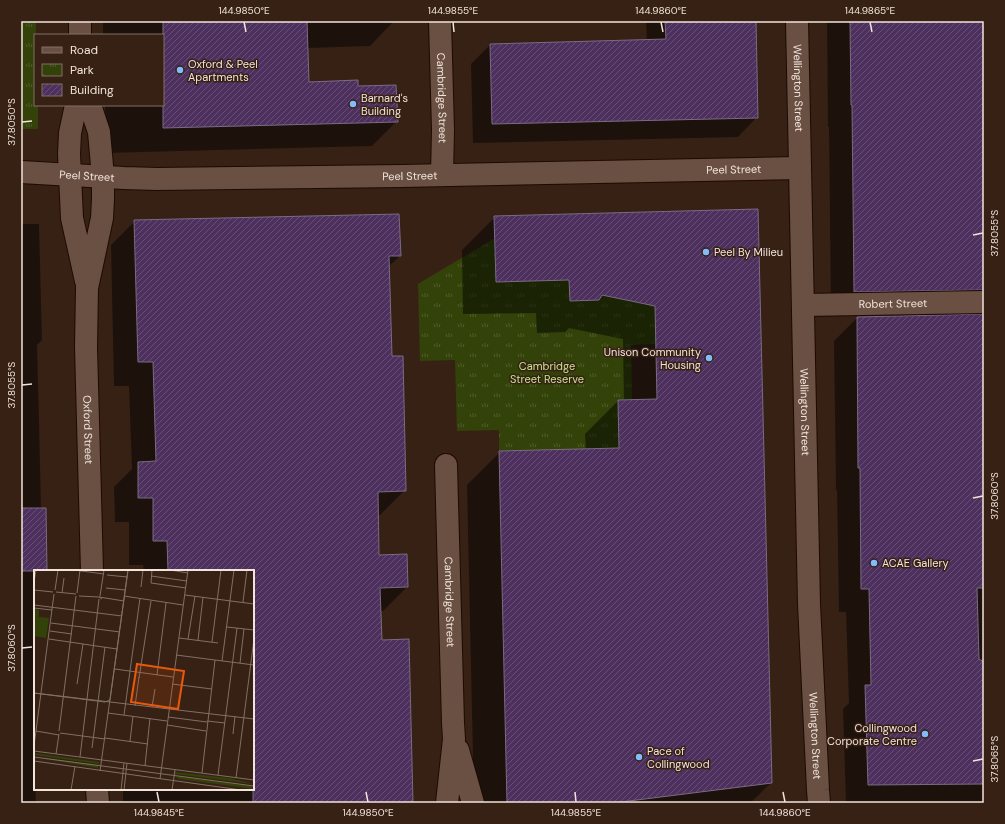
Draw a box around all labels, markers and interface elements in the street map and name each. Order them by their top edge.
text: 144.9850°E [218,4,270,17]
text: 144.9855°E [428,4,479,17]
text: 144.9860°E [635,4,687,17]
text: 144.9865°E [845,4,896,17]
legend [34,34,164,106]
text: Road [70,42,98,58]
street label: Wellington Street [790,44,806,132]
street label: Cambridge Street [434,53,450,143]
place label: Oxford & Peel Apartments [188,57,258,84]
text: Park [70,62,94,78]
marker: Oxford & Peel Apartments [175,65,185,75]
text: Building [70,82,114,98]
place label: Barnard's Building [361,91,408,118]
text: 37.8050°S [5,98,18,146]
marker: Barnard's Building [348,99,358,109]
street label: Peel Street [706,162,761,177]
street label: Peel Street [59,167,115,184]
street label: Peel Street [382,168,438,183]
text: 37.8055°S [988,209,1001,256]
place label: Peel By Milieu [714,245,783,259]
marker: Peel By Milieu [701,247,711,257]
street label: Robert Street [859,296,927,311]
place label: Unison Community Housing [604,345,701,372]
marker: Unison Community Housing [704,353,714,363]
park label: Cambridge Street Reserve [510,359,584,386]
text: 37.8055°S [5,361,18,408]
street label: Wellington Street [797,368,813,456]
street label: Oxford Street [80,395,96,464]
text: 37.8060°S [988,472,1001,520]
place label: ACAE Gallery [882,556,949,570]
street label: Cambridge Street [441,557,458,647]
marker: ACAE Gallery [869,558,879,568]
inset map [34,570,254,790]
text: 37.8060°S [5,624,18,672]
street label: Wellington Street [806,692,824,780]
place label: Collingwood Corporate Centre [827,721,917,748]
marker: Collingwood Corporate Centre [920,729,930,739]
text: 37.8065°S [988,735,1001,782]
place label: Pace of Collingwood [647,744,710,771]
marker: Pace of Collingwood [634,752,644,762]
text: 144.9845°E [134,806,185,819]
text: 144.9850°E [342,806,394,819]
text: 144.9855°E [551,806,602,819]
text: 144.9860°E [759,806,811,819]

